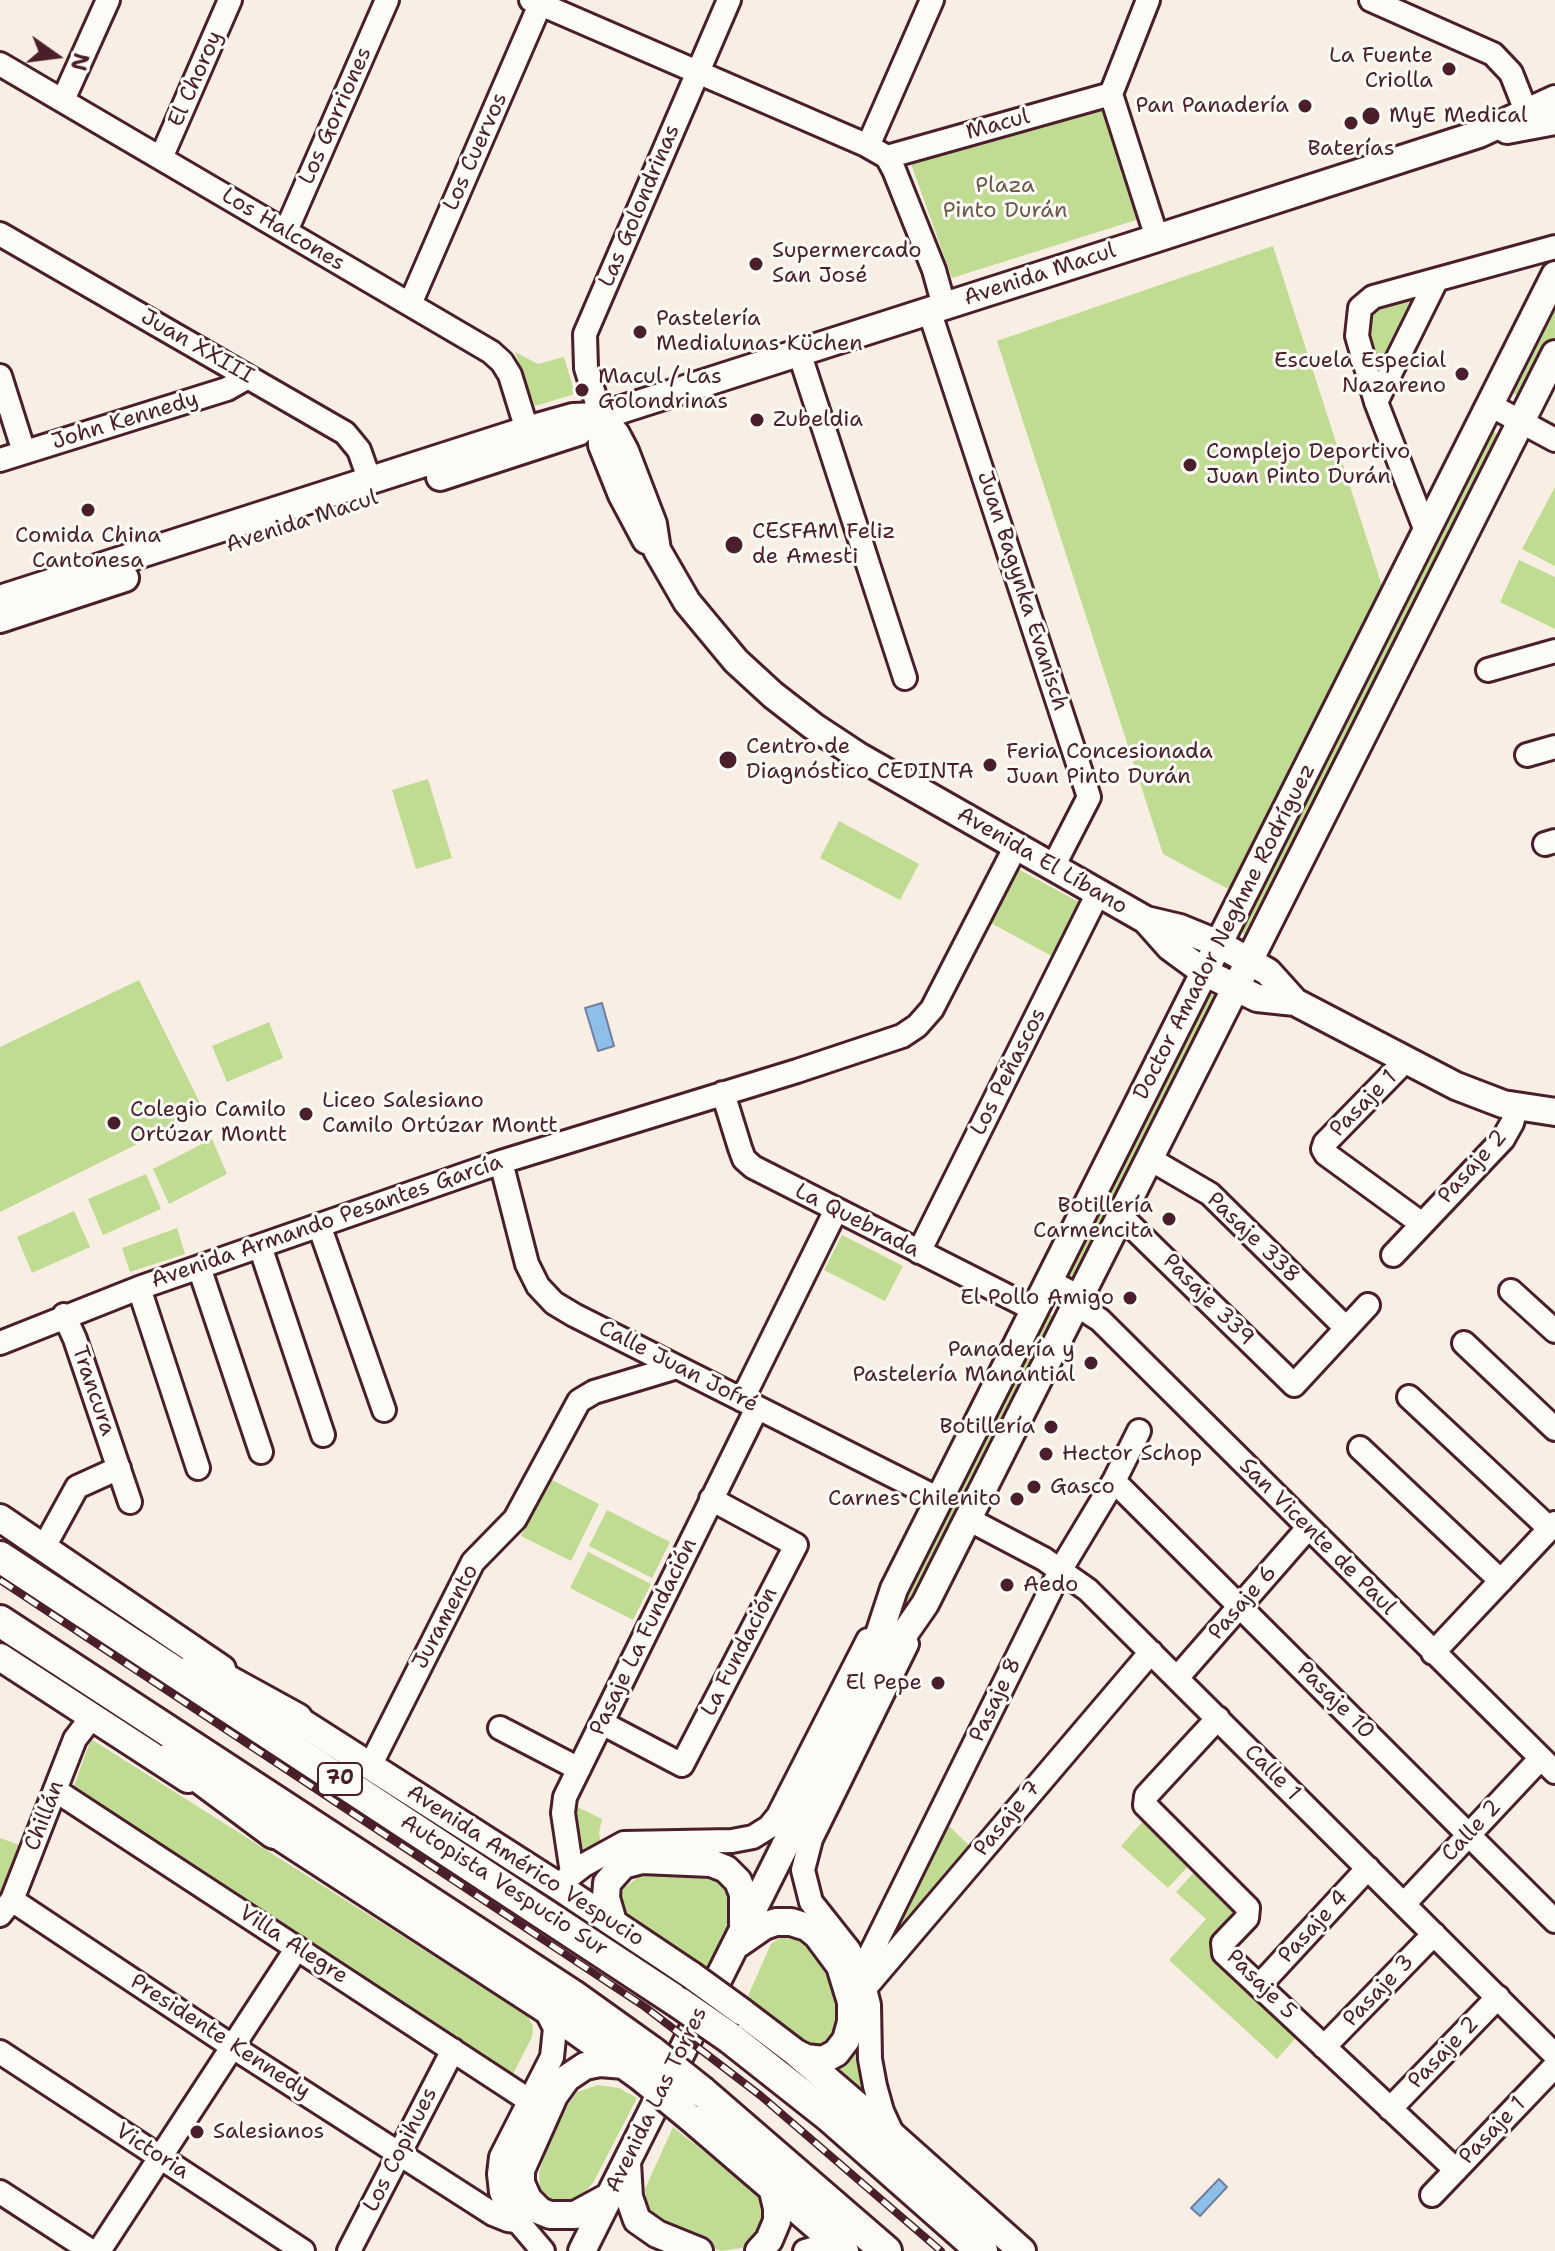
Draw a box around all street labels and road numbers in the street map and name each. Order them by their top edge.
street label: El Choroy [163,27,229,131]
street label: Los Gorriones [294,43,378,189]
street label: Los Cuervos [438,89,514,215]
street label: Macul [963,104,1033,146]
street label: Las Golondrinas [594,121,686,291]
street label: Los Halcones [217,183,349,277]
street label: Avenida Macul [961,238,1119,312]
street label: Juan XXIII [136,304,258,390]
street label: John Kennedy [49,386,201,456]
street label: Juan Bagynka Evanisch [971,468,1073,714]
street label: Avenida Macul [223,485,381,559]
street label: Doctor Amador Neghme Rodríguez [1128,760,1322,1104]
street label: Avenida El Líbano [952,802,1132,920]
street label: Los Peñascos [966,1004,1052,1140]
street label: Pasaje 1 [1325,1065,1403,1143]
street label: Pasaje 2 [1433,1125,1513,1209]
street label: Avenida Armando Pesantes García [148,1149,506,1295]
street label: La Quebrada [790,1178,924,1264]
street label: Pasaje 338 [1201,1187,1305,1289]
street label: Pasaje 339 [1157,1249,1259,1351]
street label: Calle Juan Jofré [594,1315,762,1419]
street label: Trancura [65,1343,121,1439]
street label: San Vicente de Paul [1233,1453,1401,1621]
street label: Pasaje La Fundación [585,1534,703,1740]
street label: Juramento [407,1560,485,1674]
street label: Pasaje 6 [1203,1560,1283,1646]
street label: La Fundación [696,1583,784,1721]
street label: Pasaje 8 [964,1654,1028,1746]
street label: Pasaje 10 [1291,1657,1379,1745]
street label: Calle 1 [1238,1739,1306,1807]
road number: 70 [318,1763,362,1795]
street label: Pasaje 7 [969,1776,1047,1862]
street label: Chillán [20,1777,70,1855]
street label: Avenida Américo Vespucio [401,1779,649,1953]
street label: Calle 2 [1437,1795,1507,1867]
street label: Autopista Vespucio Sur [395,1809,613,1963]
street label: Pasaje 4 [1273,1885,1355,1969]
street label: Villa Alegre [234,1900,352,1990]
street label: Pasaje 5 [1220,1944,1302,2026]
street label: Pasaje 3 [1338,1949,1420,2033]
street label: Presidente Kennedy [125,1969,315,2105]
street label: Avenida Las Torres [601,2003,713,2197]
street label: Pasaje 2 [1403,2011,1485,2095]
street label: Los Copihues [358,2083,444,2217]
street label: Pasaje 1 [1454,2092,1532,2170]
street label: Victoria [110,2118,194,2186]

